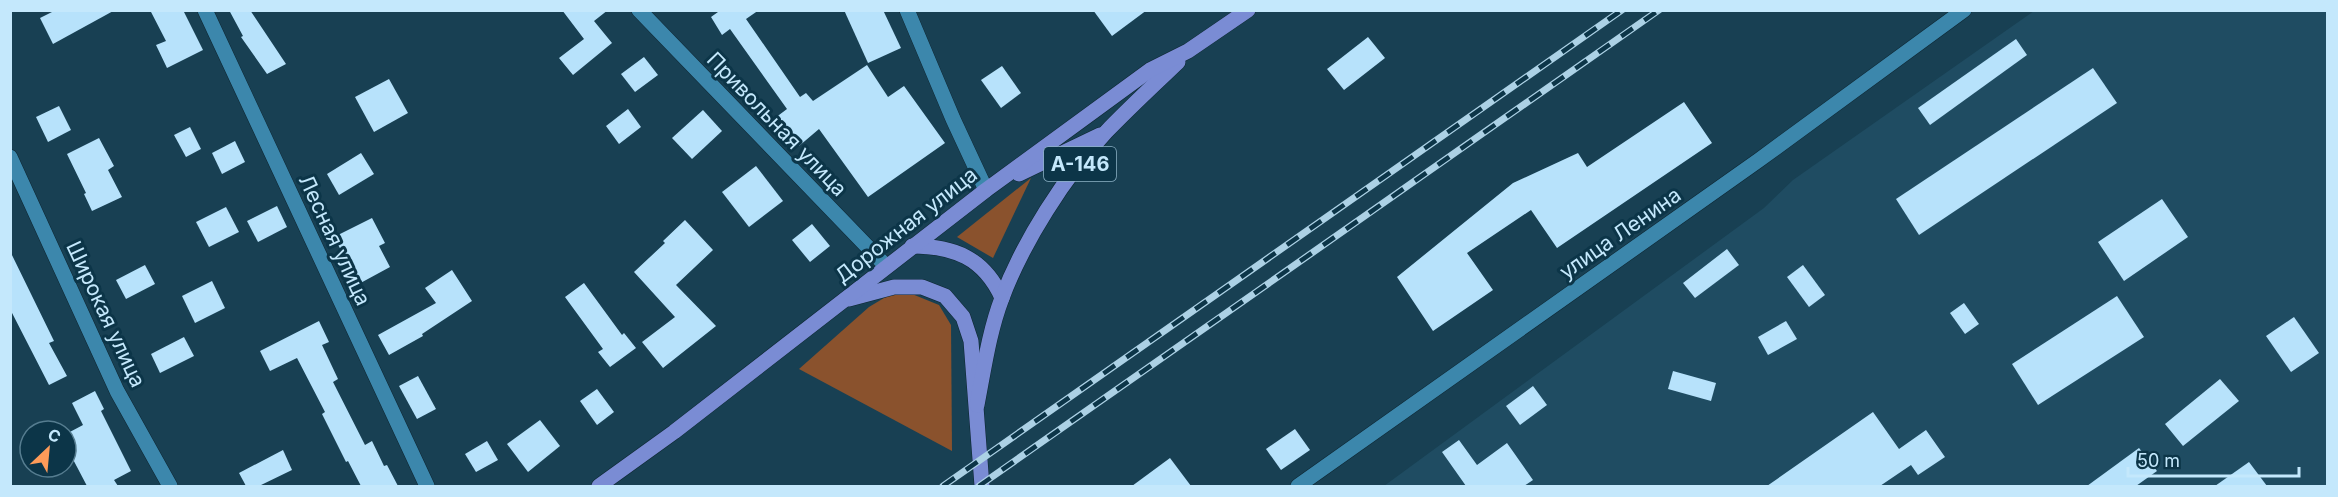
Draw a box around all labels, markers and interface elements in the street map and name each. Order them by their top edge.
street label: Привольная улица [702,47,852,201]
road number: А-146 [1044,147,1116,181]
street label: Дорожная улица [830,162,982,288]
street label: Лесная улица [294,171,376,309]
street label: улица Ленина [1554,182,1686,284]
street label: Широкая улица [61,237,151,391]
north arrow [18,419,78,479]
text: С [45,424,64,447]
scale bar [2128,440,2299,478]
text: 50 m [2137,450,2180,471]

